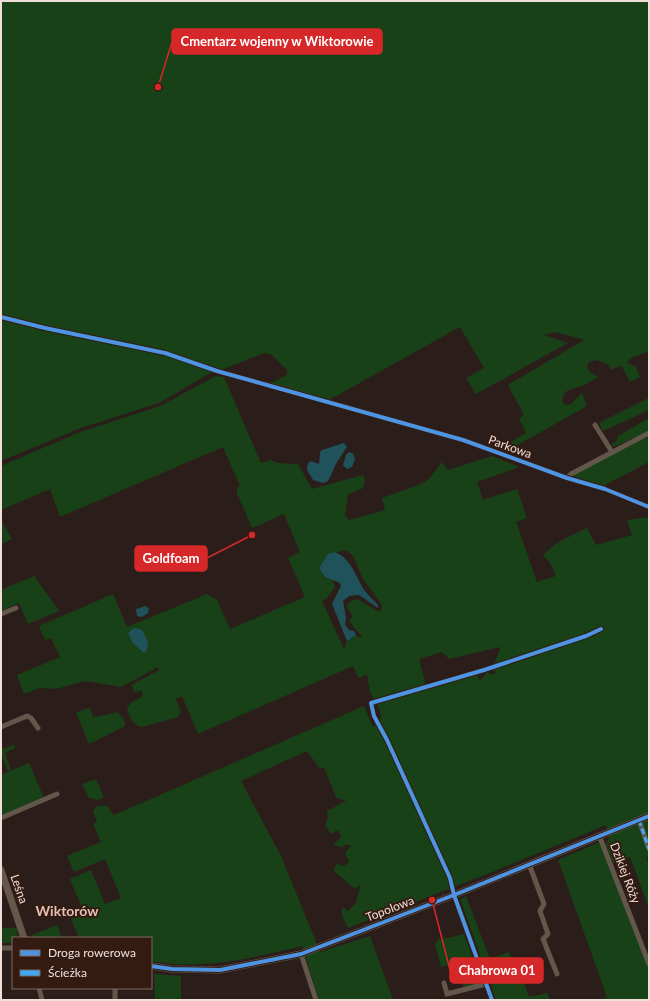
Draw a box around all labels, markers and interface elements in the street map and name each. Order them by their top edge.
callout: Cmentarz wojenny w Wiktorowie [172,29,382,54]
text: Cmentarz wojenny w Wiktorowie [181,33,373,49]
street label: Parkowa [486,432,534,461]
callout: Goldfoam [135,546,207,571]
text: Goldfoam [143,550,200,566]
street label: Dzikiej Róży [607,840,644,906]
street label: Leśna [8,872,31,905]
street label: Topolowa [363,892,416,925]
district label: Wiktorów [35,902,99,919]
legend [12,937,152,989]
text: Droga rowerowa [48,945,136,960]
callout: Chabrowa 01 [450,958,543,983]
text: Chabrowa 01 [458,962,536,978]
text: Ścieżka [48,965,87,980]

